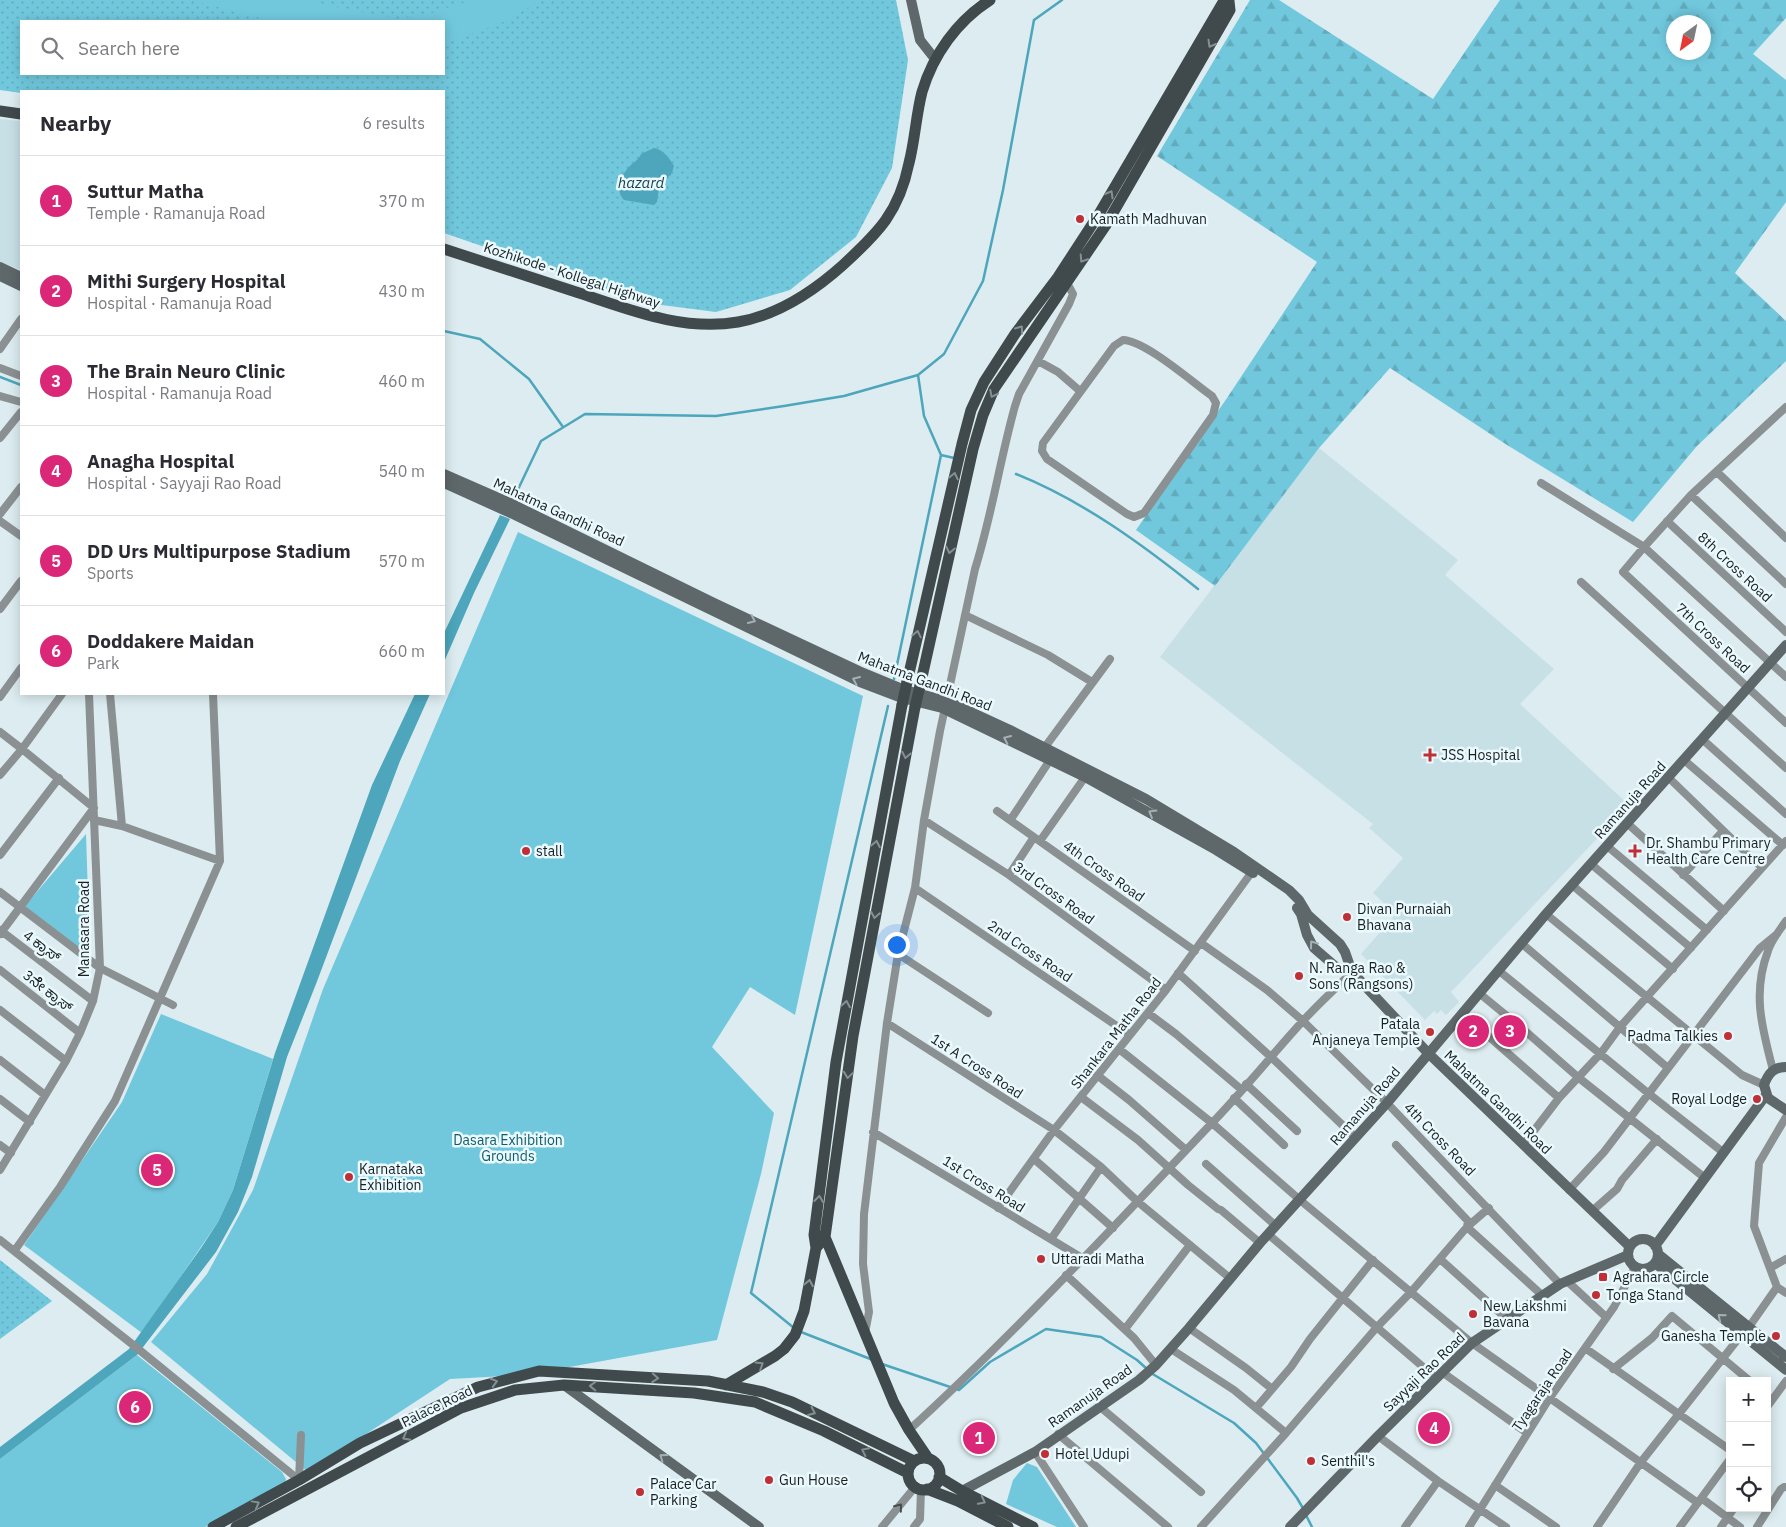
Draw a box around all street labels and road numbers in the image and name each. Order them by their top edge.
street label: Kozhikode - Kollegal Highway [482,238,663,312]
street label: Mahatma Gandhi Road [491,474,627,550]
street label: 8th Cross Road [1694,528,1776,606]
street label: 7th Cross Road [1672,599,1754,677]
street label: Mahatma Gandhi Road [855,647,995,715]
street label: Ramanuja Road [1590,757,1670,843]
street label: 4th Cross Road [1060,836,1148,906]
street label: 3rd Cross Road [1010,858,1098,928]
street label: Manasara Road [75,881,93,977]
street label: 2nd Cross Road [984,916,1076,986]
street label: 4 ಕ್ರಾಸ್ [19,926,65,967]
street label: 3ನೆೇ ಕ್ರಾಸ್ [19,966,77,1017]
street label: Shankara Matha Road [1067,974,1165,1092]
street label: 1st A Cross Road [928,1030,1026,1102]
street label: Mahatma Gandhi Road [1441,1046,1555,1158]
street label: Ramanuja Road [1326,1063,1404,1149]
street label: 4th Cross Road [1400,1099,1480,1179]
street label: 1st Cross Road [939,1151,1029,1217]
street label: Sayyaji Rao Road [1379,1328,1469,1416]
street label: Tyagaraja Road [1508,1345,1576,1435]
street label: Ramanuja Road [1045,1360,1135,1432]
street label: Palace Road [398,1381,476,1431]

